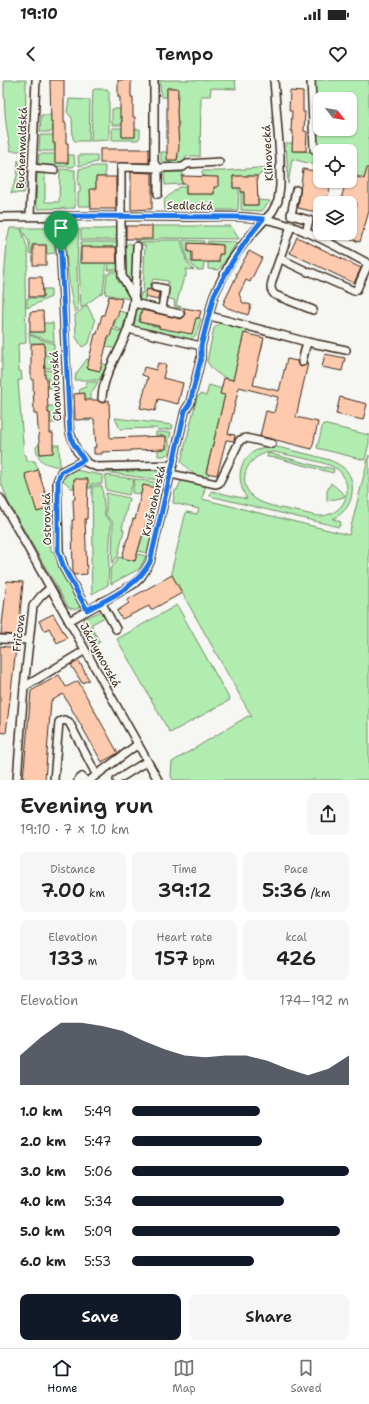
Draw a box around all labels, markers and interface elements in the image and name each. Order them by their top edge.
text: 19:10 [20,4,58,24]
text: Tempo [156,42,213,66]
icon: back [20,43,42,65]
icon: heart [327,43,349,65]
north arrow [313,92,357,136]
map controls [313,92,357,240]
street label: Buchenwaldská [13,107,31,189]
street label: Klínovecká [259,124,277,182]
button: locate [313,144,357,188]
button: layers [313,196,357,240]
street label: Sedlecká [167,198,214,214]
pin [44,211,78,252]
icon: arrive [50,217,72,239]
street label: Chomutovská [47,350,65,422]
street label: Krušnohorská [139,464,169,538]
street label: Ostrovská [39,492,55,546]
street label: Fričova [9,613,29,653]
street label: Jáchymovská [76,620,124,690]
text: Evening run [20,791,153,820]
button: share [307,793,349,835]
text: 19:10 · 7 × 1.0 km [20,821,129,838]
text: Distance [50,862,95,877]
text: Time [172,862,197,877]
text: Pace [284,862,308,877]
text: 7.00 [41,877,86,903]
text: 39:12 [158,877,211,903]
text: 5:36 [262,877,307,903]
text: km [86,886,105,901]
text: /km [307,886,330,901]
text: Elevation [48,930,97,945]
text: Heart rate [156,930,213,945]
text: kcal [285,930,307,945]
text: 133 [48,945,84,971]
text: 157 [154,945,189,971]
text: 426 [276,945,316,971]
text: m [84,954,97,969]
text: bpm [189,954,215,969]
text: Elevation [20,992,78,1009]
text: 174–192 m [279,992,349,1009]
text: 1.0 km [20,1103,62,1120]
text: 5:49 [84,1103,112,1120]
text: 2.0 km [20,1133,66,1150]
text: 5:47 [84,1133,112,1150]
text: 3.0 km [20,1163,66,1180]
text: 5:06 [84,1163,113,1180]
text: 4.0 km [20,1193,66,1210]
text: 5:34 [84,1193,112,1210]
text: 5.0 km [20,1223,65,1240]
text: 5:09 [84,1223,112,1240]
text: 6.0 km [20,1253,66,1270]
text: 5:53 [84,1253,111,1270]
button: Save [20,1294,181,1340]
button: Share [189,1294,349,1340]
tab: Home [47,1357,78,1396]
tab: Map [172,1357,196,1396]
tab: Saved [290,1357,322,1396]

